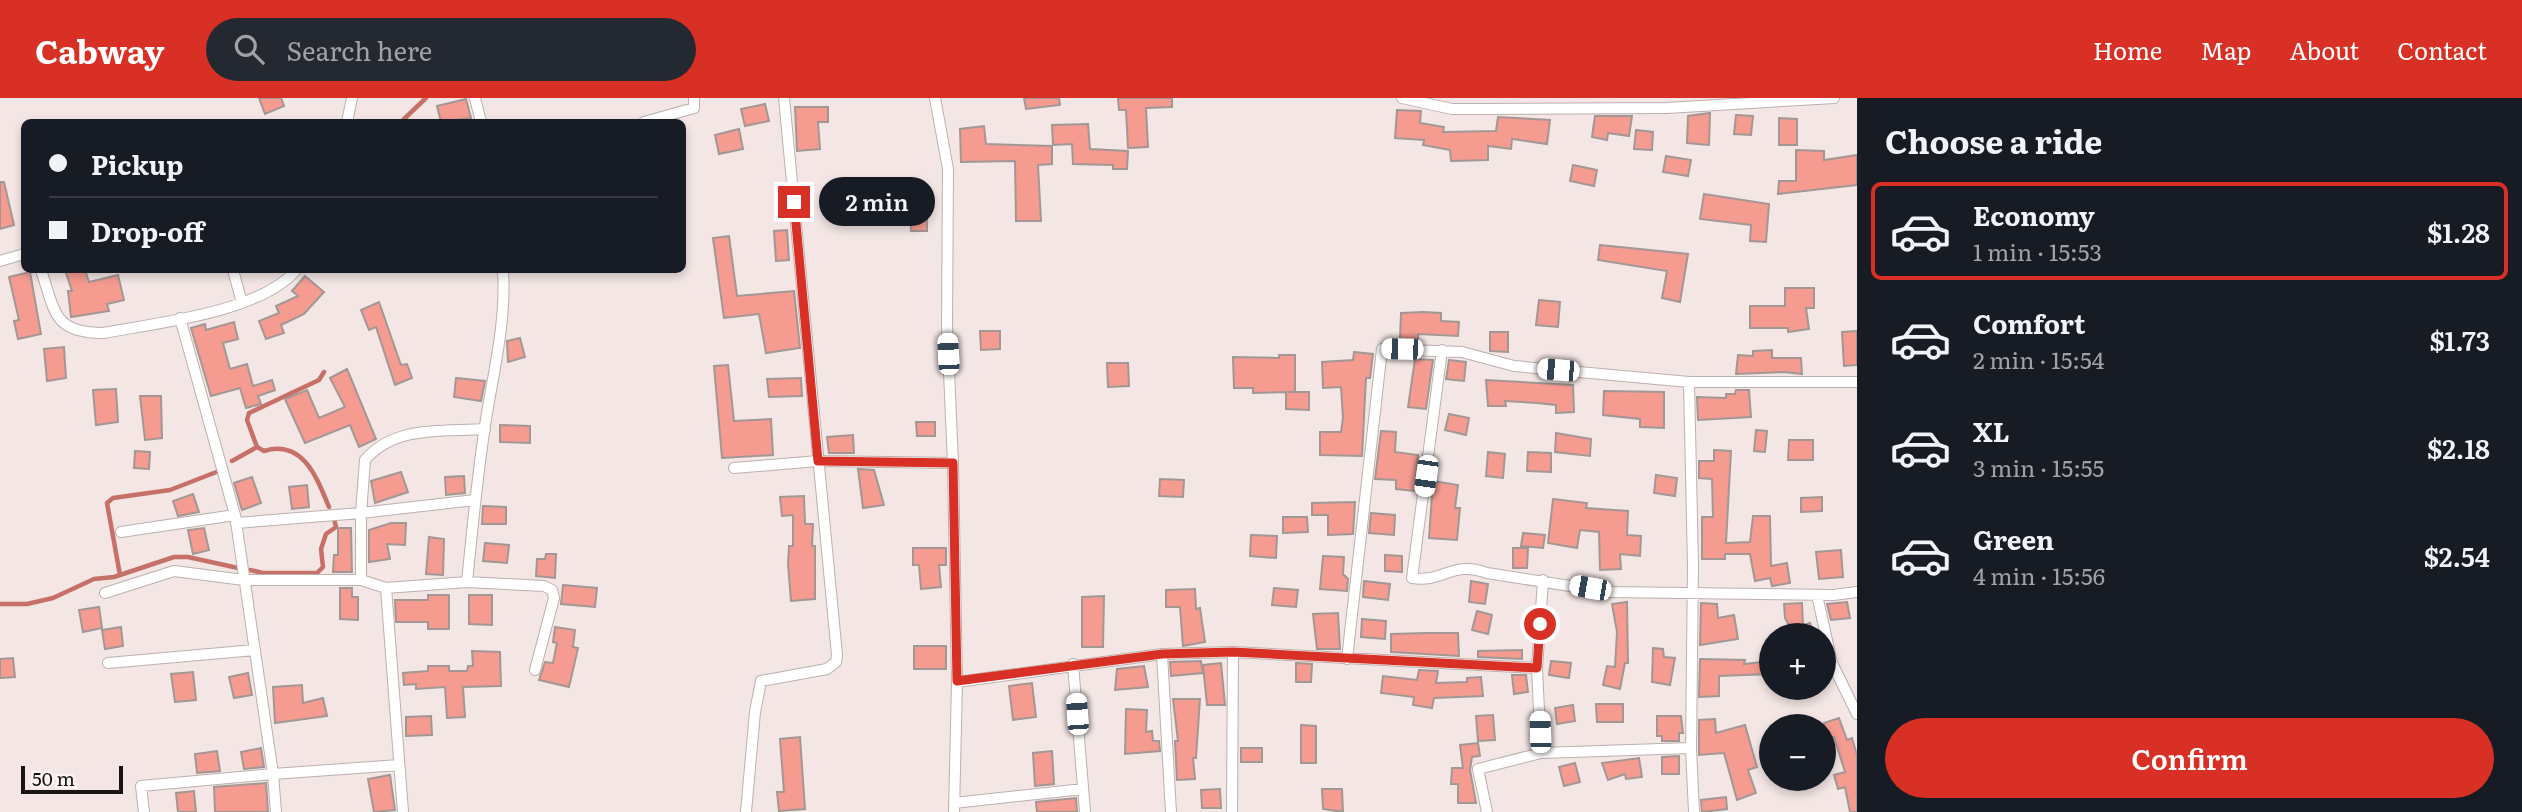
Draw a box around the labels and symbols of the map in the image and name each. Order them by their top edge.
callout: 2 min [818,178,934,226]
route end [778,186,810,218]
car [937,332,960,376]
car [1381,338,1424,360]
car [1537,358,1580,382]
car [1413,454,1440,498]
car [1568,574,1613,602]
route start [1524,608,1556,640]
car [1066,692,1089,736]
car [1529,711,1552,753]
scale bar [21,763,122,795]

